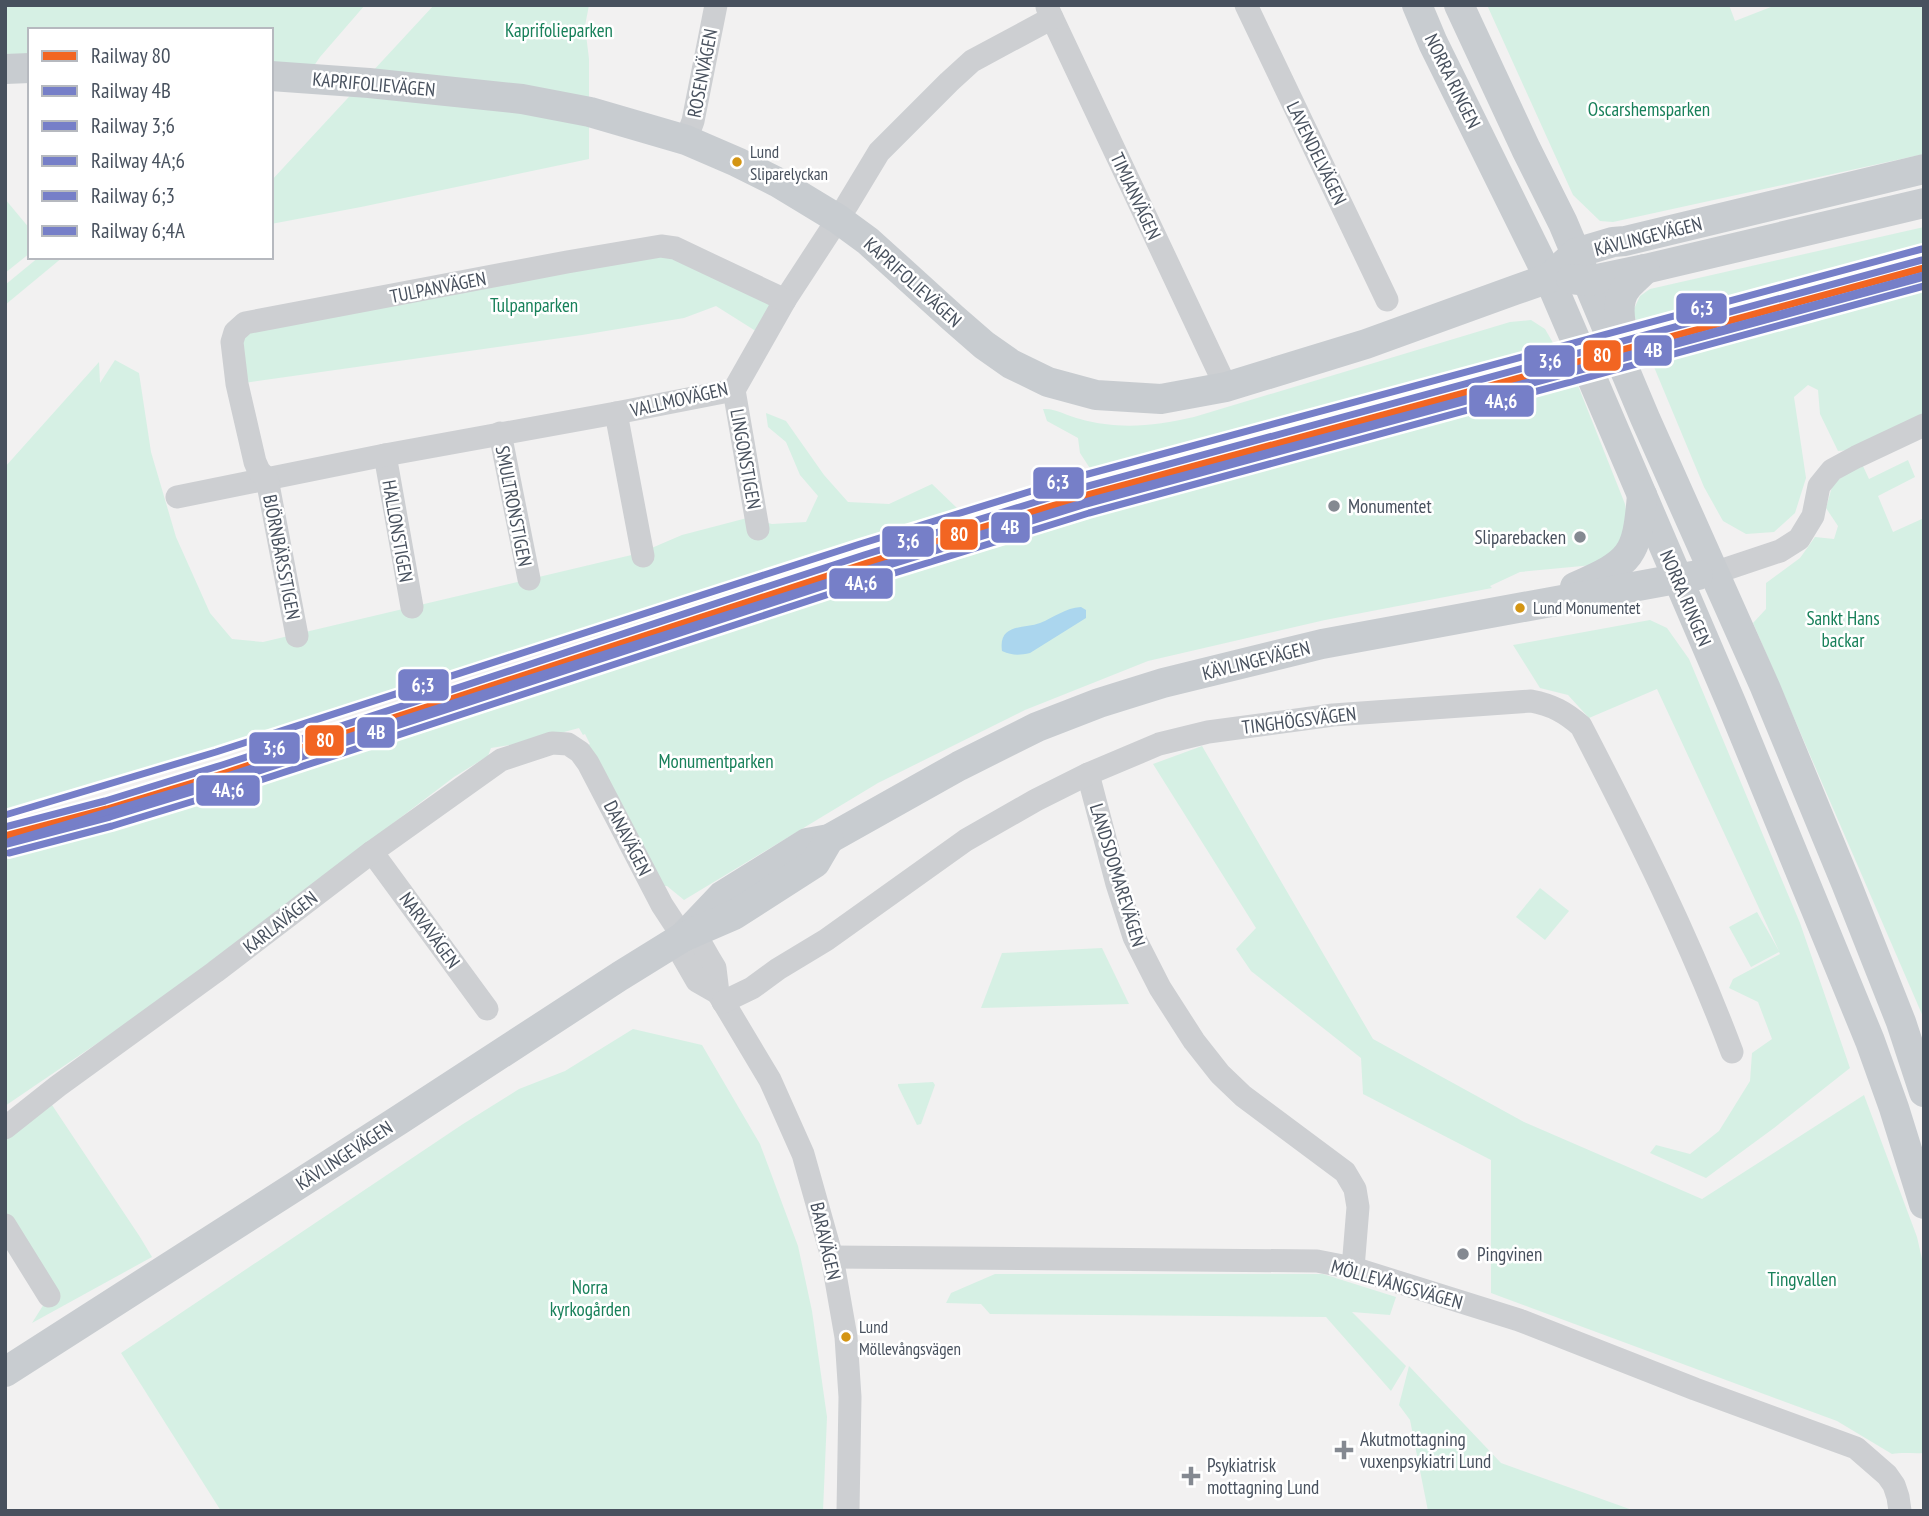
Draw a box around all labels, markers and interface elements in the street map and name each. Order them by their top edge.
park label: Kaprifolieparken [505,18,613,42]
street label: ROSENVÄGEN [682,27,722,119]
legend [28,28,273,259]
street label: NORRA RINGEN [1420,30,1486,132]
text: Railway 80 [91,42,170,69]
street label: KAPRIFOLIEVÄGEN [312,67,436,101]
text: Railway 4B [91,77,171,104]
street label: LAVENDELVÄGEN [1282,97,1352,209]
park label: Oscarshemsparken [1588,97,1710,121]
text: Railway 3;6 [91,112,175,139]
place label: Lund Sliparelyckan [750,141,828,185]
text: Railway 4A;6 [91,147,185,174]
street label: TIMJANVÄGEN [1105,149,1167,243]
marker: Lund Sliparelyckan [730,155,744,169]
text: Railway 6;3 [91,182,175,209]
street label: KÄVLINGEVÄGEN [1592,211,1704,261]
text: Railway 6;4A [91,217,185,244]
street label: KAPRIFOLIEVÄGEN [859,232,967,332]
street label: TULPANVÄGEN [388,266,488,308]
line badge: 6;3 [1675,292,1728,325]
park label: Tulpanparken [490,293,578,317]
text: 6;3 [1691,296,1713,320]
line badge: 4B [1633,334,1673,367]
text: 4B [1644,338,1662,362]
line badge: 80 [1582,339,1622,372]
text: 80 [1593,343,1611,367]
line badge: 3;6 [1523,344,1576,378]
text: 3;6 [1539,349,1561,373]
street label: VALLMOVÄGEN [627,376,730,422]
line badge: 4A;6 [1468,384,1535,418]
text: 4A;6 [1485,389,1517,413]
street label: LINGONSTIGEN [725,407,767,511]
street label: SMULTRONSTIGEN [491,444,537,568]
line badge: 6;3 [1032,466,1085,500]
text: 6;3 [1047,470,1069,494]
street label: HALLONSTIGEN [377,478,419,584]
street label: BJÖRNBÄRSSTIGEN [258,492,306,622]
place label: Monumentet [1348,494,1432,518]
marker: Monumentet [1326,498,1342,514]
line badge: 4B [990,511,1031,544]
text: 4B [1001,515,1019,539]
line badge: 80 [939,518,979,551]
text: 80 [950,522,968,546]
line badge: 3;6 [881,525,935,558]
place label: Sliparebacken [1474,525,1566,549]
text: 3;6 [897,529,919,553]
marker: Sliparebacken [1572,529,1588,545]
street label: NORRA RINGEN [1655,546,1717,650]
line badge: 4A;6 [828,567,894,600]
text: 4A;6 [845,571,877,595]
place label: Lund Monumentet [1533,597,1641,619]
marker: Lund Monumentet [1513,601,1527,615]
park label: Sankt Hans backar [1806,606,1880,652]
street label: KÄVLINGEVÄGEN [1200,635,1312,685]
line badge: 6;3 [397,668,450,702]
text: 6;3 [412,673,434,697]
street label: TINGHÖGSVÄGEN [1240,701,1358,739]
line badge: 4B [356,716,396,749]
text: 4B [367,720,385,744]
line badge: 80 [304,724,345,757]
text: 80 [316,728,334,752]
line badge: 3;6 [248,731,301,765]
text: 3;6 [263,736,285,760]
park label: Monumentparken [658,749,774,773]
line badge: 4A;6 [195,774,261,807]
text: 4A;6 [212,778,244,802]
street label: DANAVÄGEN [599,796,657,880]
street label: LANDSDOMAREVÄGEN [1085,801,1151,949]
street label: KARLAVÄGEN [238,886,322,958]
street label: NARVAVÄGEN [394,887,466,973]
street label: KÄVLINGEVÄGEN [291,1115,397,1195]
street label: BARAVÄGEN [805,1200,847,1282]
place label: Pingvinen [1477,1242,1542,1266]
marker: Pingvinen [1455,1246,1471,1262]
street label: MÖLLEVÅNGSVÄGEN [1329,1254,1465,1314]
park label: Tingvallen [1767,1267,1837,1291]
park label: Norra kyrkogården [550,1275,630,1321]
place label: Lund Möllevångsvägen [859,1316,961,1360]
marker: Lund Möllevångsvägen [839,1330,853,1344]
place label: Akutmottagning vuxenpsykiatri Lund [1360,1427,1491,1473]
marker: Akutmottagning vuxenpsykiatri Lund [1334,1440,1354,1460]
place label: Psykiatrisk mottagning Lund [1207,1453,1319,1499]
marker: Psykiatrisk mottagning Lund [1181,1466,1201,1486]

